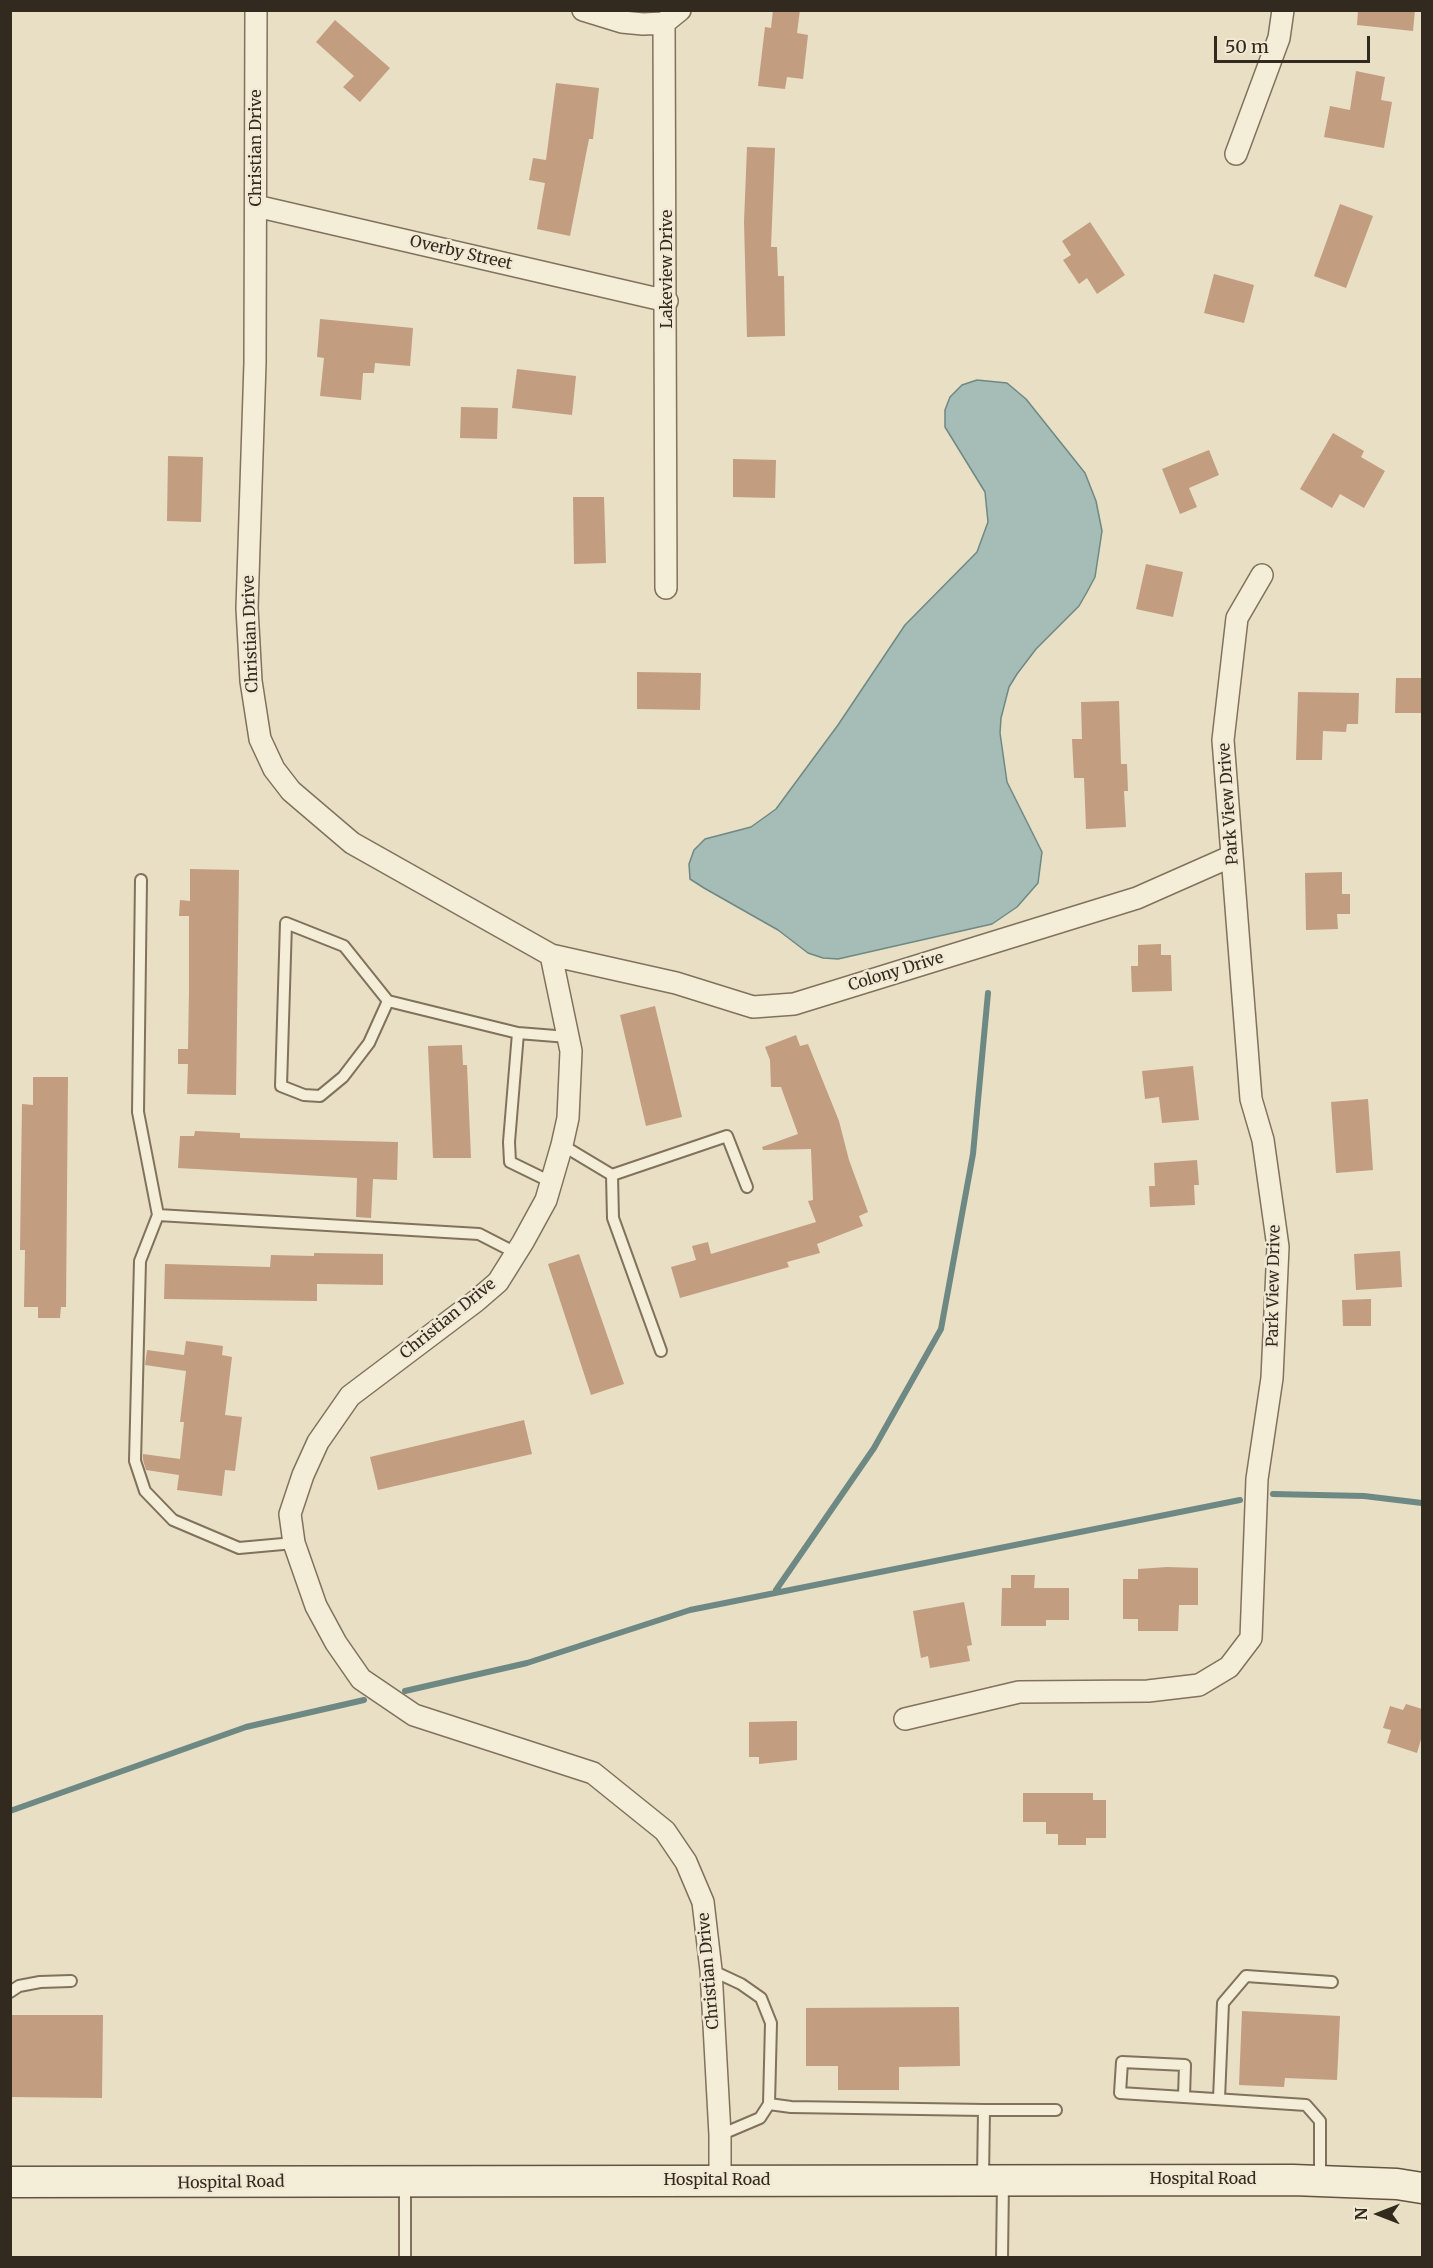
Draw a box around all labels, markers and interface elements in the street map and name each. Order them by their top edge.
scale bar [1217,24,1373,62]
text: 50 m [1225,35,1269,58]
street label: Christian Drive [246,89,266,207]
street label: Lakeview Drive [657,210,677,328]
street label: Overby Street [408,232,514,274]
street label: Christian Drive [239,575,263,693]
street label: Park View Drive [1215,742,1243,866]
street label: Colony Drive [846,948,946,996]
street label: Park View Drive [1263,1225,1285,1347]
street label: Christian Drive [396,1275,500,1363]
street label: Christian Drive [694,1912,724,2030]
street label: Hospital Road [1149,2169,1257,2189]
street label: Hospital Road [663,2170,771,2190]
street label: Hospital Road [177,2172,285,2194]
north arrow [1349,2184,1409,2244]
text: N [1351,2208,1371,2220]

